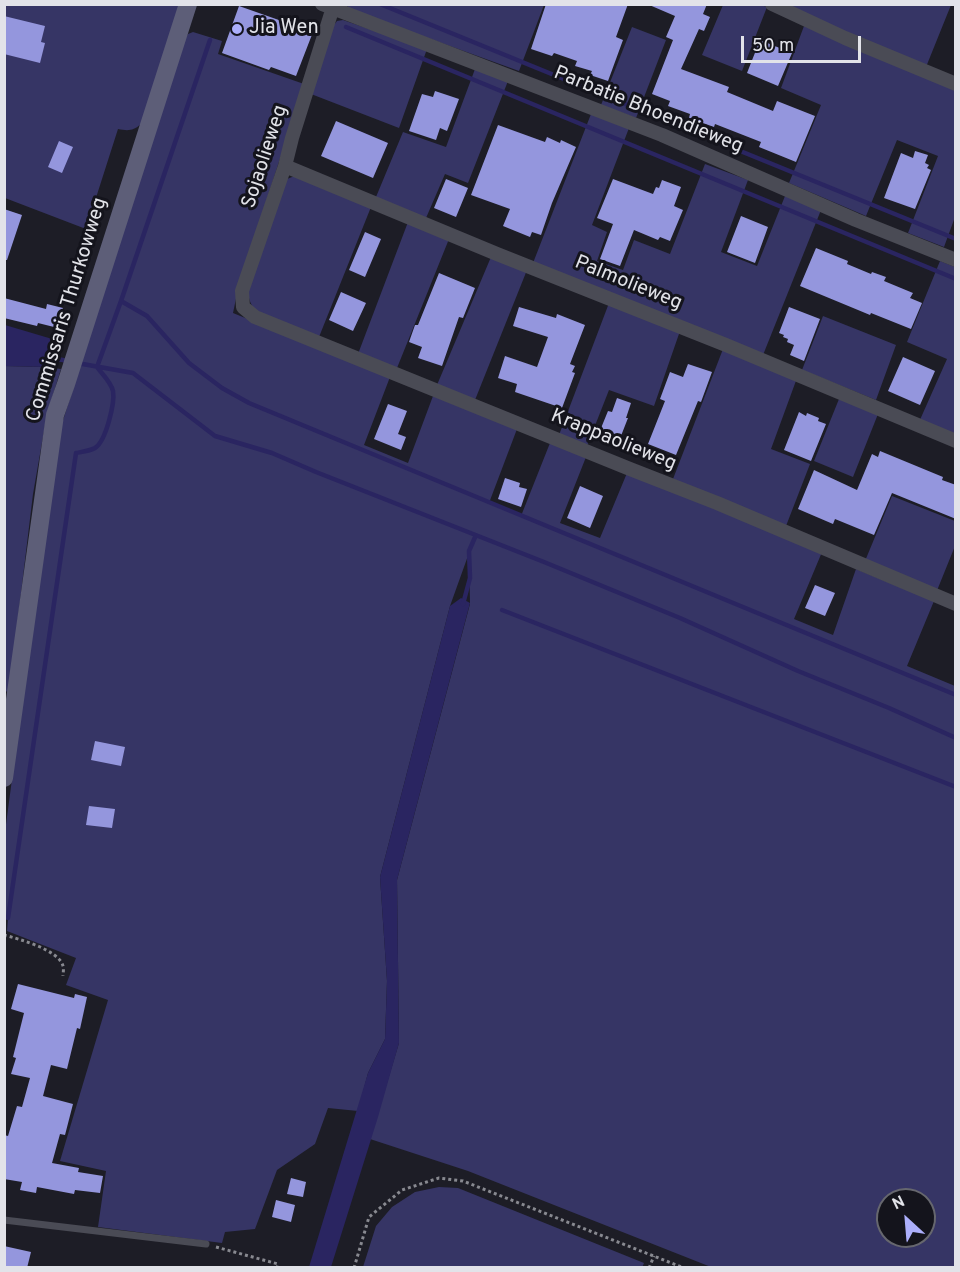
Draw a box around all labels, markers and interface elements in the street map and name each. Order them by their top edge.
place label: Jia Wen [249,17,319,41]
marker: Jia Wen [230,22,244,36]
scale bar [744,24,864,62]
text: 50 m [752,35,794,58]
street label: Parbatie Bhoendieweg [550,62,746,160]
street label: Sojaolieweg [238,102,294,212]
street label: Commissaris Thurkowweg [22,195,114,425]
street label: Palmolieweg [571,252,685,316]
street label: Krappaolieweg [547,405,679,477]
north arrow [876,1188,936,1248]
text: N [889,1192,909,1215]

